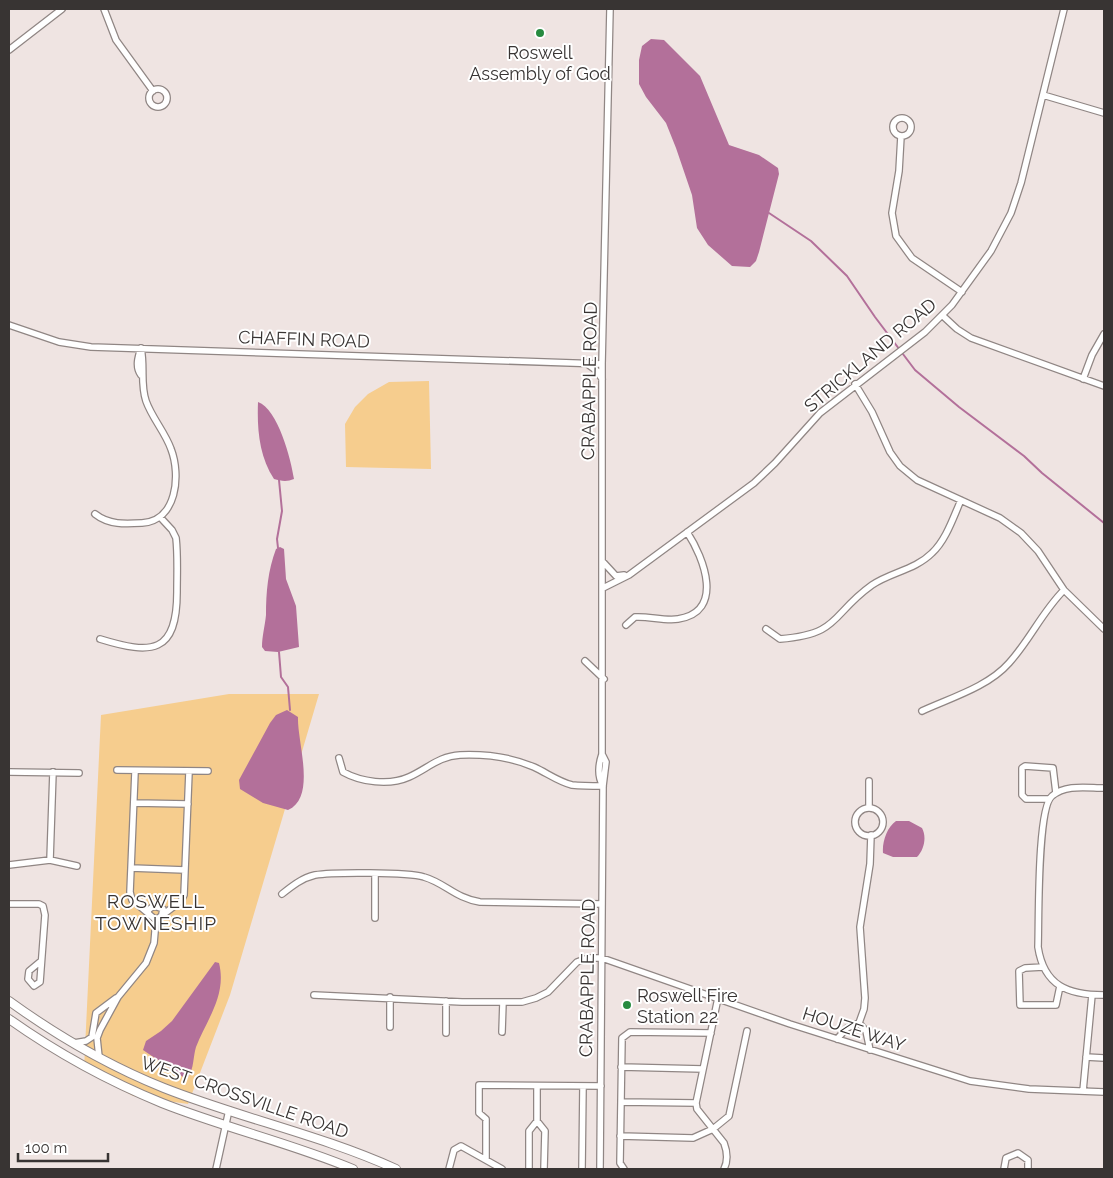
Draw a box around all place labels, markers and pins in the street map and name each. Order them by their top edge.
marker: Roswell Assembly of God [534,27,546,39]
place label: Roswell Assembly of God [469,42,611,84]
place label: Roswell Fire Station 22 [637,985,738,1027]
marker: Roswell Fire Station 22 [621,999,633,1011]

